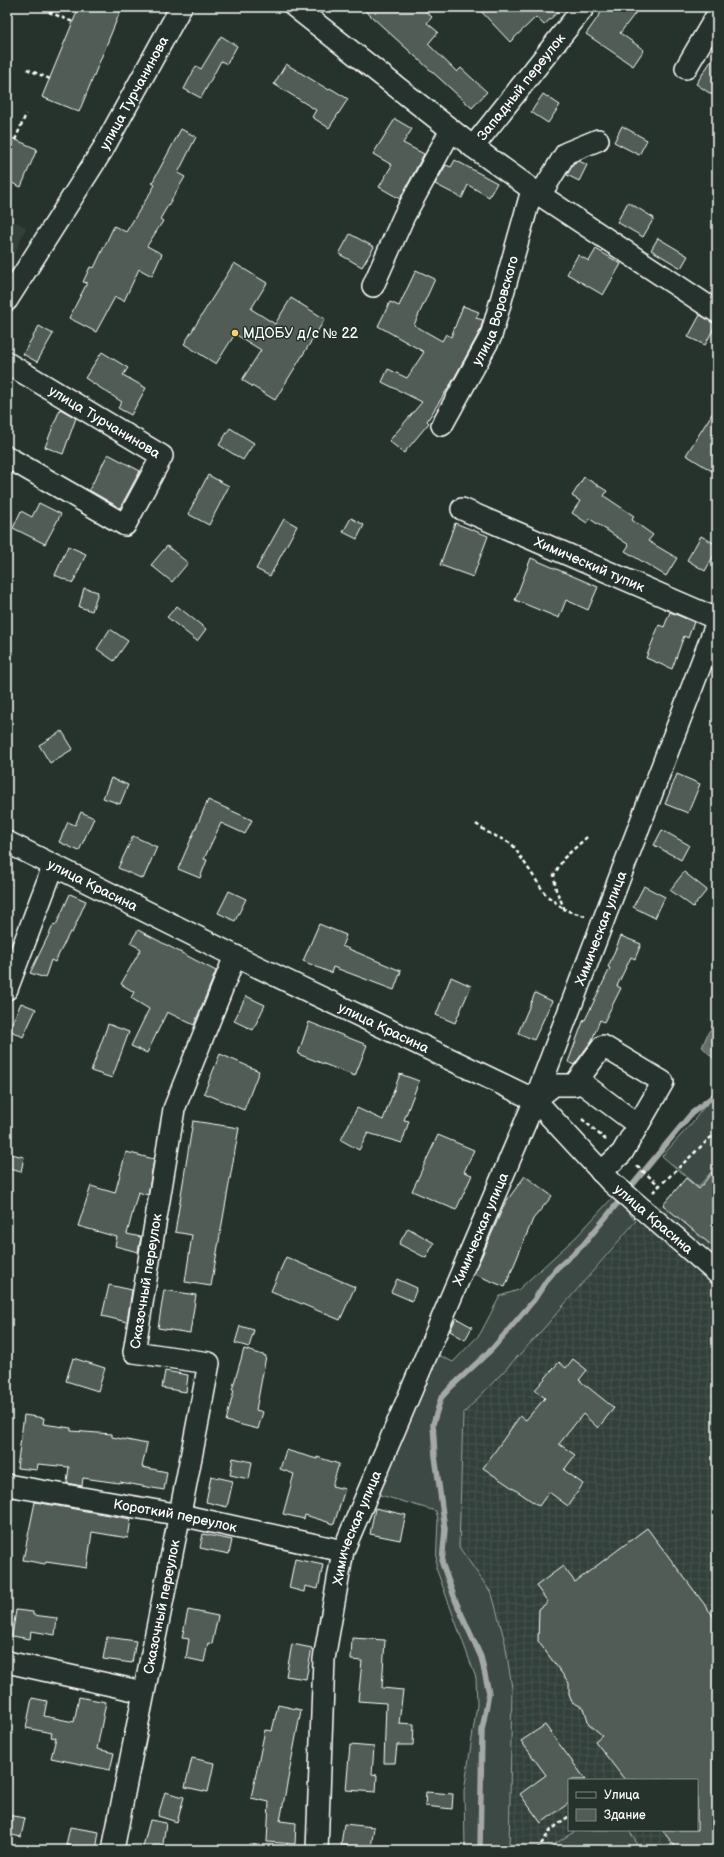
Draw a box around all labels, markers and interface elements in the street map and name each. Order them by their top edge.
street label: Западный переулок [473,29,569,144]
street label: улица Турчанинова [96,32,172,153]
street label: улица Воровского [468,254,522,368]
place label: МДОБУ д/с № 22 [243,325,359,342]
marker: МДОБУ д/с № 22 [230,328,240,338]
street label: улица Турчанинова [46,382,164,462]
street label: Химический тупик [532,533,648,596]
street label: улица Красина [45,855,141,915]
street label: Химическая улица [571,868,630,988]
street label: улица Красина [336,998,433,1057]
street label: Химическая улица [449,1169,512,1288]
street label: улица Красина [611,1180,697,1258]
street label: Сказочный переулок [126,1212,165,1350]
street label: Химическая улица [329,1467,385,1586]
street label: Короткий переулок [112,1495,239,1536]
street label: Сказочный переулок [139,1537,183,1676]
legend [568,1779,698,1831]
text: Улица [604,1788,640,1803]
text: Здание [604,1808,646,1823]

